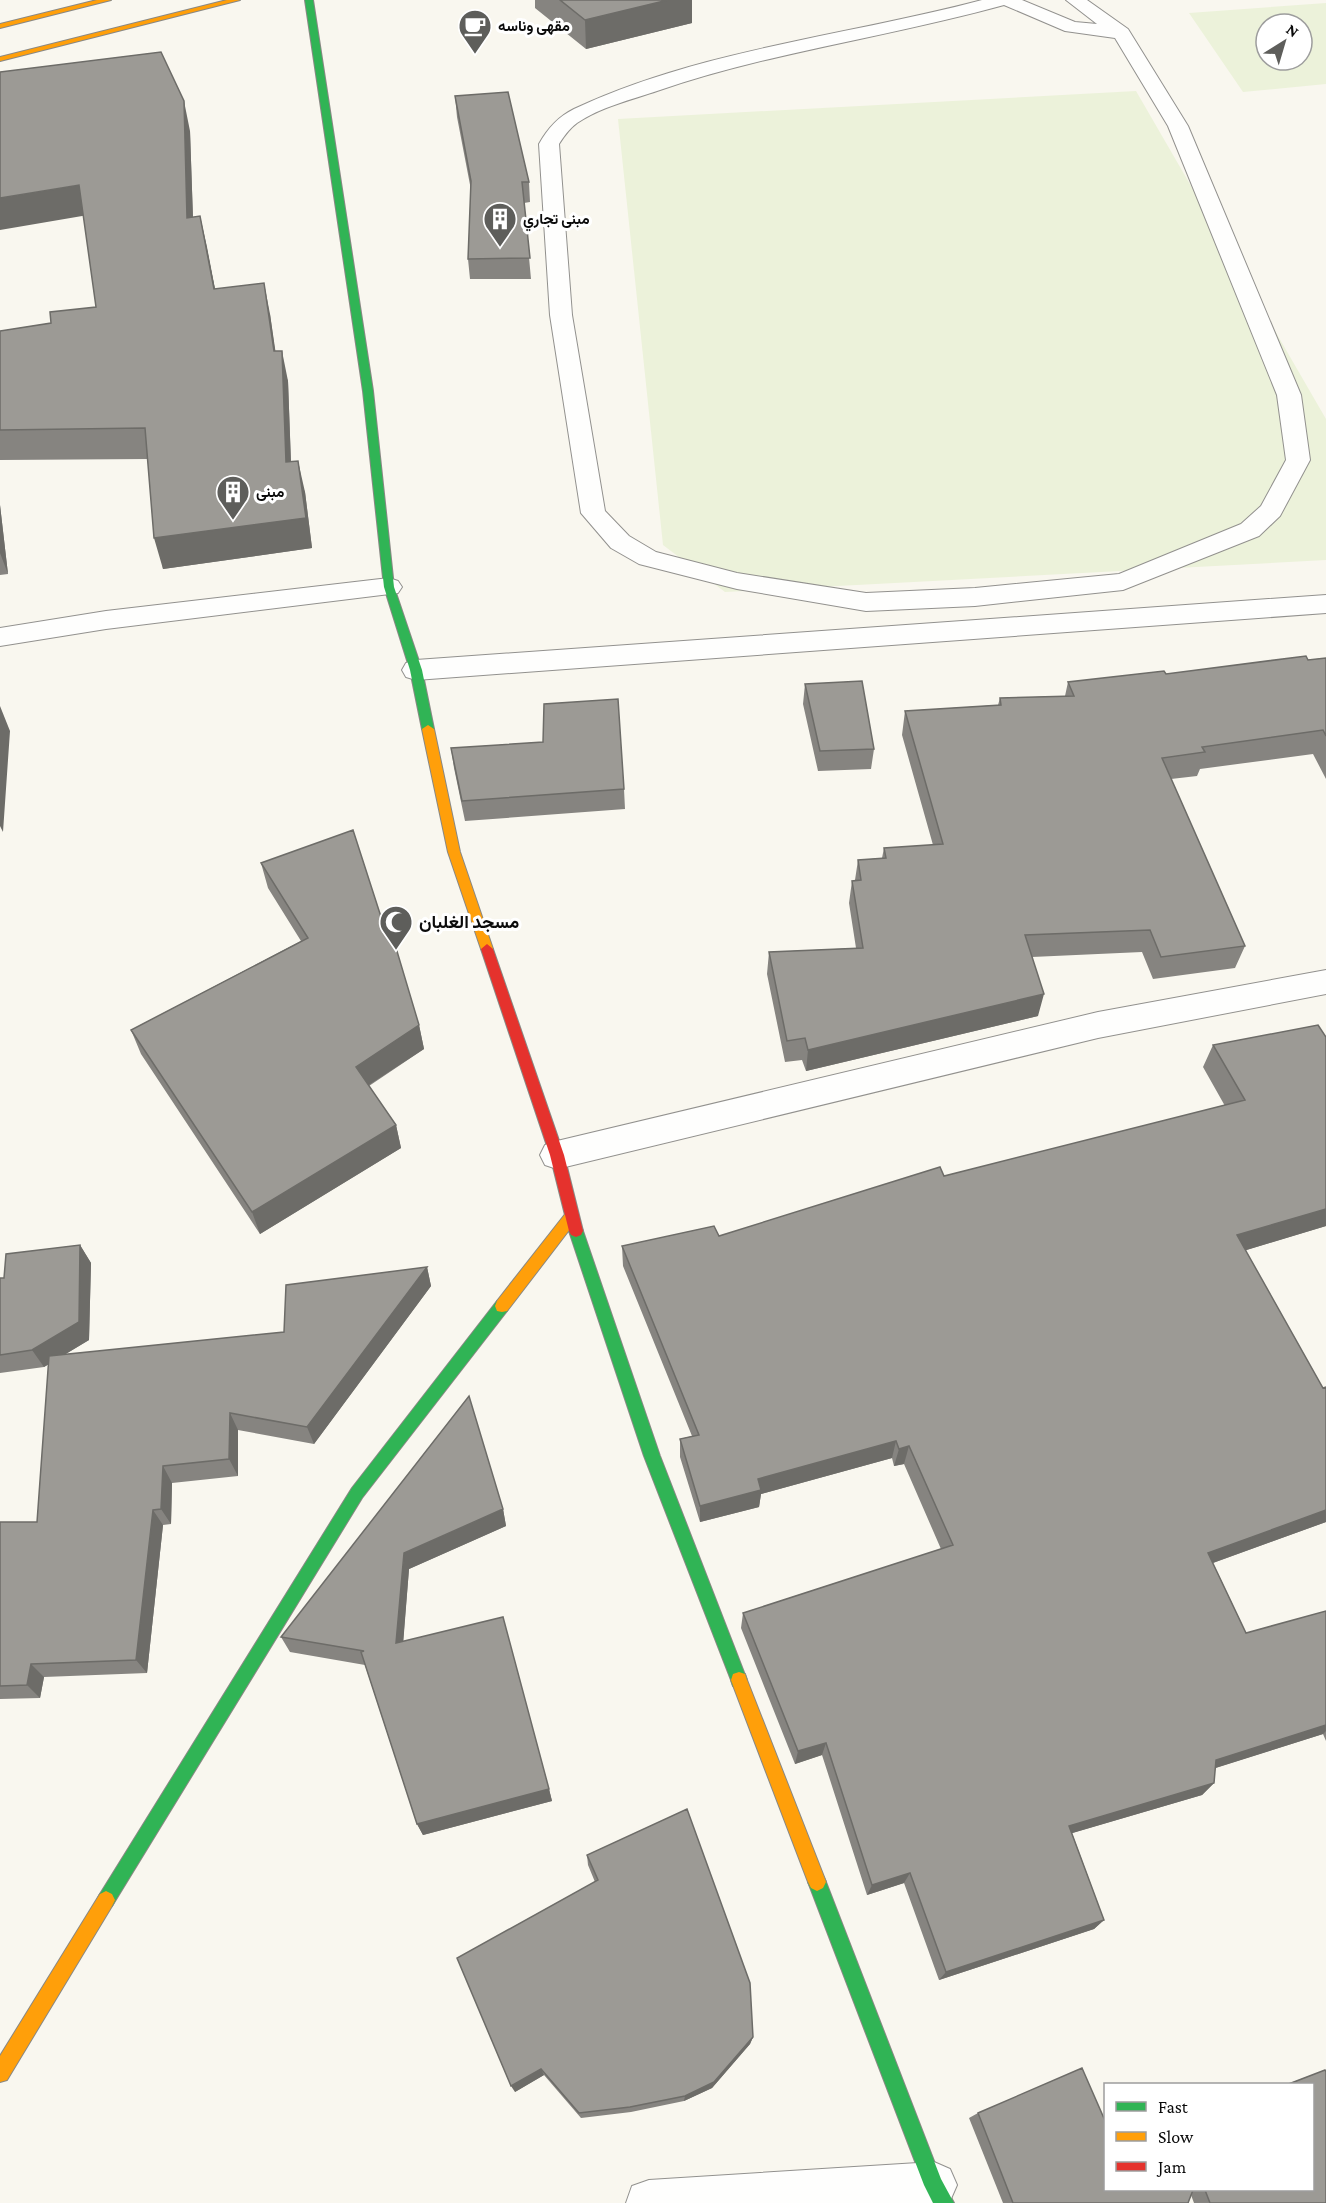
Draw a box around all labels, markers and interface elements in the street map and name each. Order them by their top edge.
cafe icon: مقهى وناسه [457,8,493,55]
north arrow [1254,12,1314,72]
place label: مقهى وناسه [498,18,570,35]
text: N [1283,20,1302,41]
building icon: مبنى تجاري [482,201,518,248]
place label: مبنى تجاري [523,211,590,232]
building icon: مبنى [215,474,251,521]
place label: مبنى [256,484,284,501]
mosque icon: مسجد الغلبان [378,904,414,951]
place label: مسجد الغلبان [419,912,520,933]
legend [1104,2083,1314,2191]
text: Fast [1158,2097,1189,2117]
text: Slow [1158,2127,1194,2147]
text: Jam [1156,2157,1187,2177]

